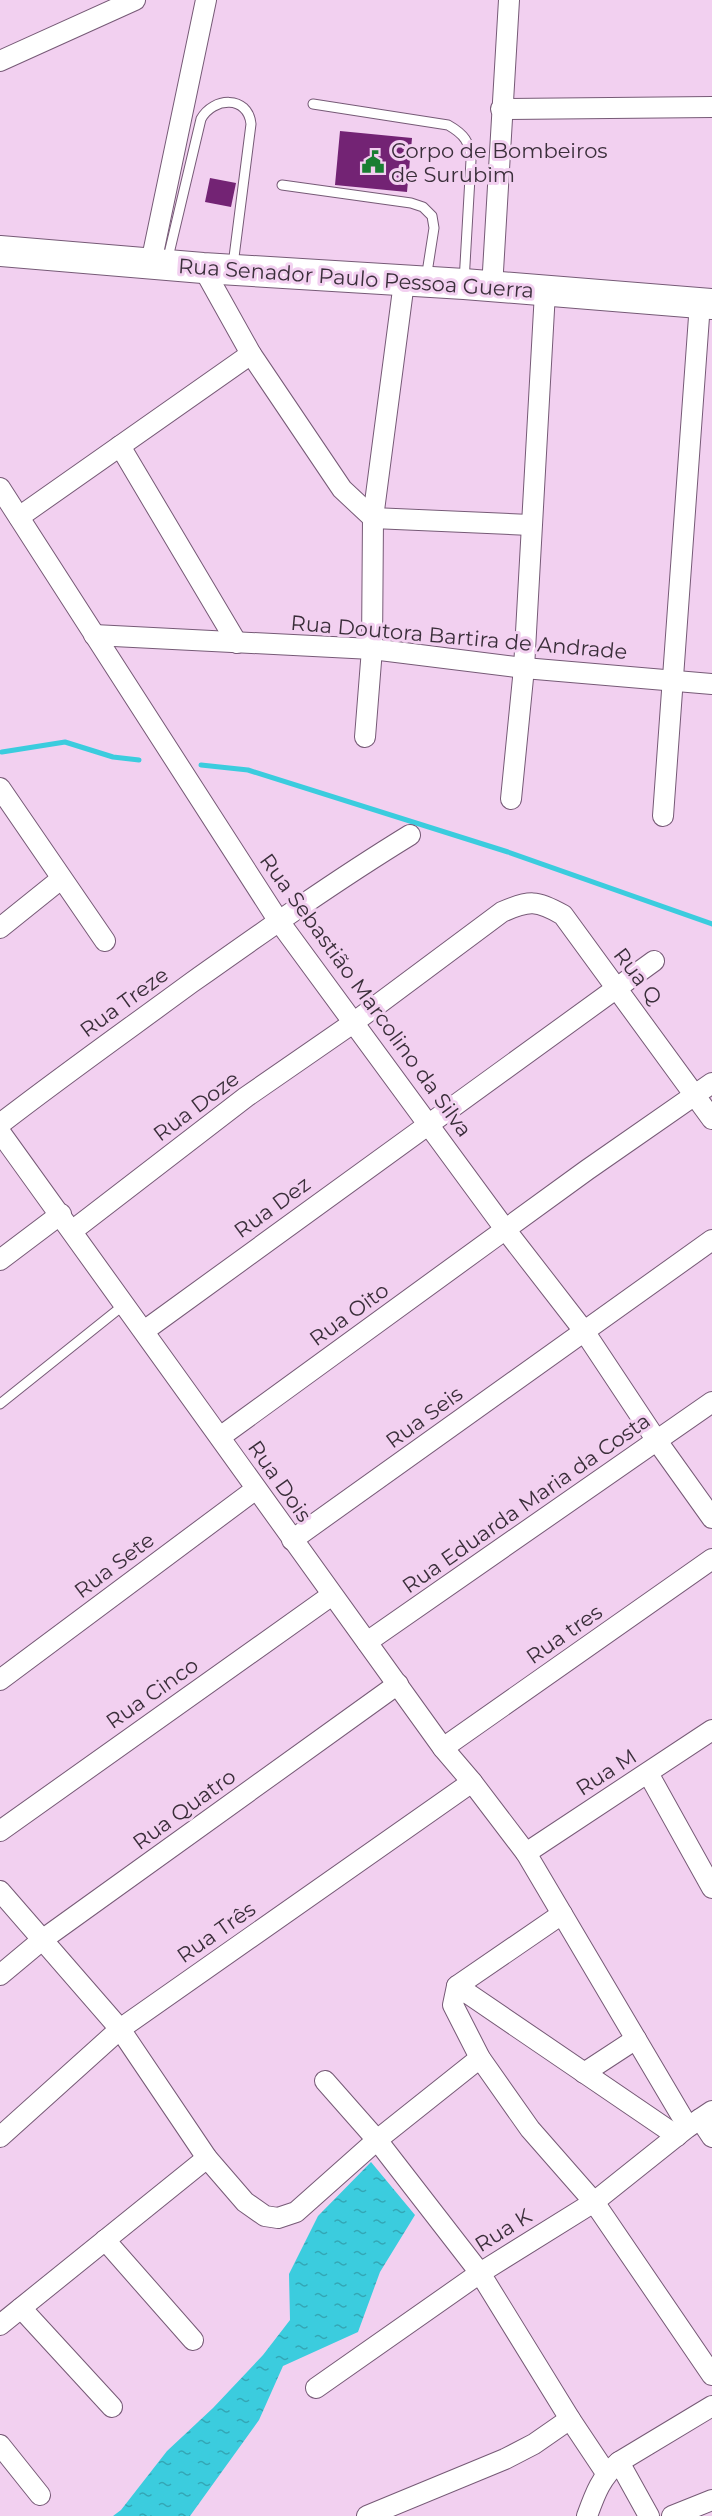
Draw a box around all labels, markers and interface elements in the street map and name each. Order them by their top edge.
place label: Corpo de Bombeiros de Surubim [391,138,608,187]
public building icon: Corpo de Bombeiros de Surubim [360,149,386,175]
street label: Rua Senador Paulo Pessoa Guerra [177,253,535,303]
street label: Rua Doutora Bartira de Andrade [290,610,628,664]
street label: Rua Sebastião Marcolino da Silva [255,848,477,1142]
street label: Rua Q [609,943,668,1010]
street label: Rua Treze [75,962,173,1042]
street label: Rua Doze [148,1066,244,1146]
street label: Rua Dez [229,1171,315,1243]
street label: Rua Oito [305,1277,393,1351]
street label: Rua Seis [381,1381,467,1453]
street label: Rua Eduarda Maria da Costa [397,1408,655,1598]
street label: Rua Dois [243,1435,317,1527]
street label: Rua Sete [69,1527,159,1603]
street label: Rua tres [521,1599,607,1669]
street label: Rua Cinco [101,1652,203,1734]
street label: Rua M [571,1743,641,1801]
street label: Rua Quatro [128,1763,240,1855]
street label: Rua Três [172,1896,260,1968]
street label: Rua K [470,2203,536,2257]

